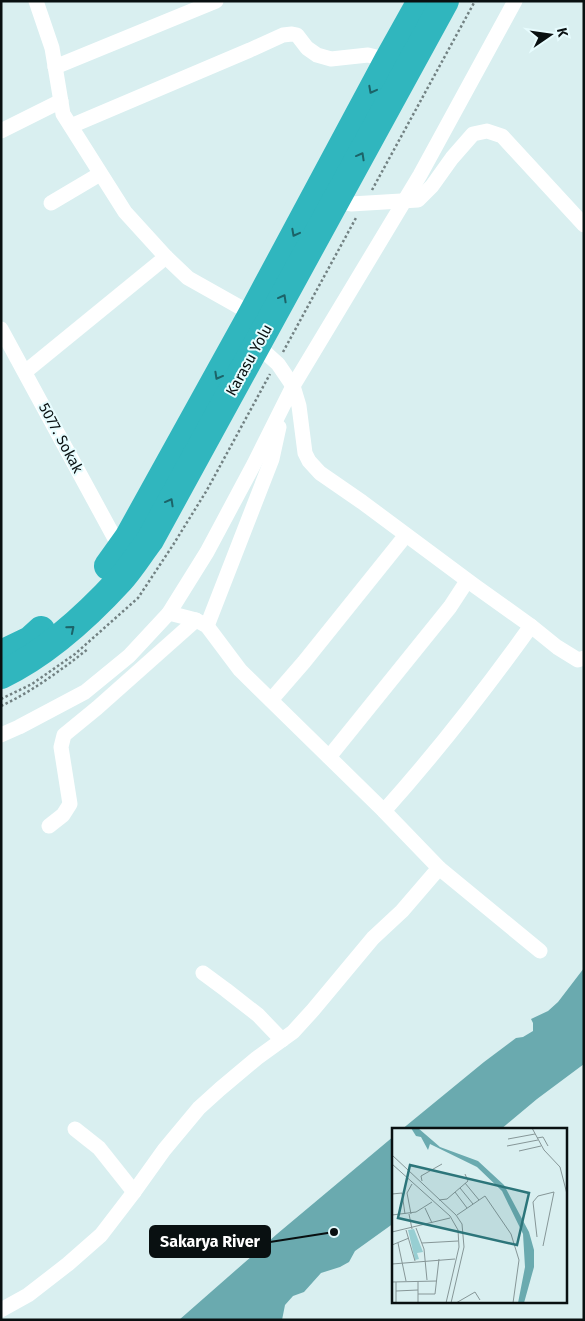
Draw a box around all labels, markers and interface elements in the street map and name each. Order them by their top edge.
north arrow [525,10,575,60]
text: K [553,26,572,40]
one-way arrow [368,85,378,94]
one-way arrow [354,152,364,161]
one-way arrow [292,228,302,237]
one-way arrow [276,295,286,304]
street label: Karasu Yolu [222,321,276,399]
one-way arrow [214,371,224,380]
street label: 5077. Sokak [35,400,87,476]
one-way arrow [164,498,174,507]
one-way arrow [65,625,74,634]
inset map [392,1128,568,1304]
callout: Sakarya River [150,1226,270,1257]
text: Sakarya River [160,1232,261,1251]

